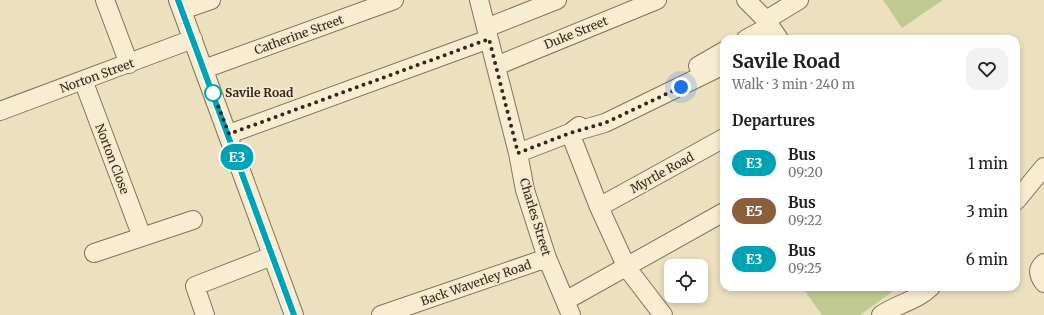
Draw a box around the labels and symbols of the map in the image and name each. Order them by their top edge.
street label: Catherine Street [252,11,346,58]
street label: Duke Street [542,13,610,52]
street label: Norton Street [58,55,136,96]
your location [671,77,691,97]
marker: Savile Road [204,84,222,102]
place label: Savile Road [225,85,294,100]
street label: Norton Close [92,121,133,196]
line badge: E3 [219,144,255,170]
street label: Myrtle Road [627,149,696,196]
street label: Charles Street [517,176,554,258]
street label: Back Waverley Road [419,257,533,308]

